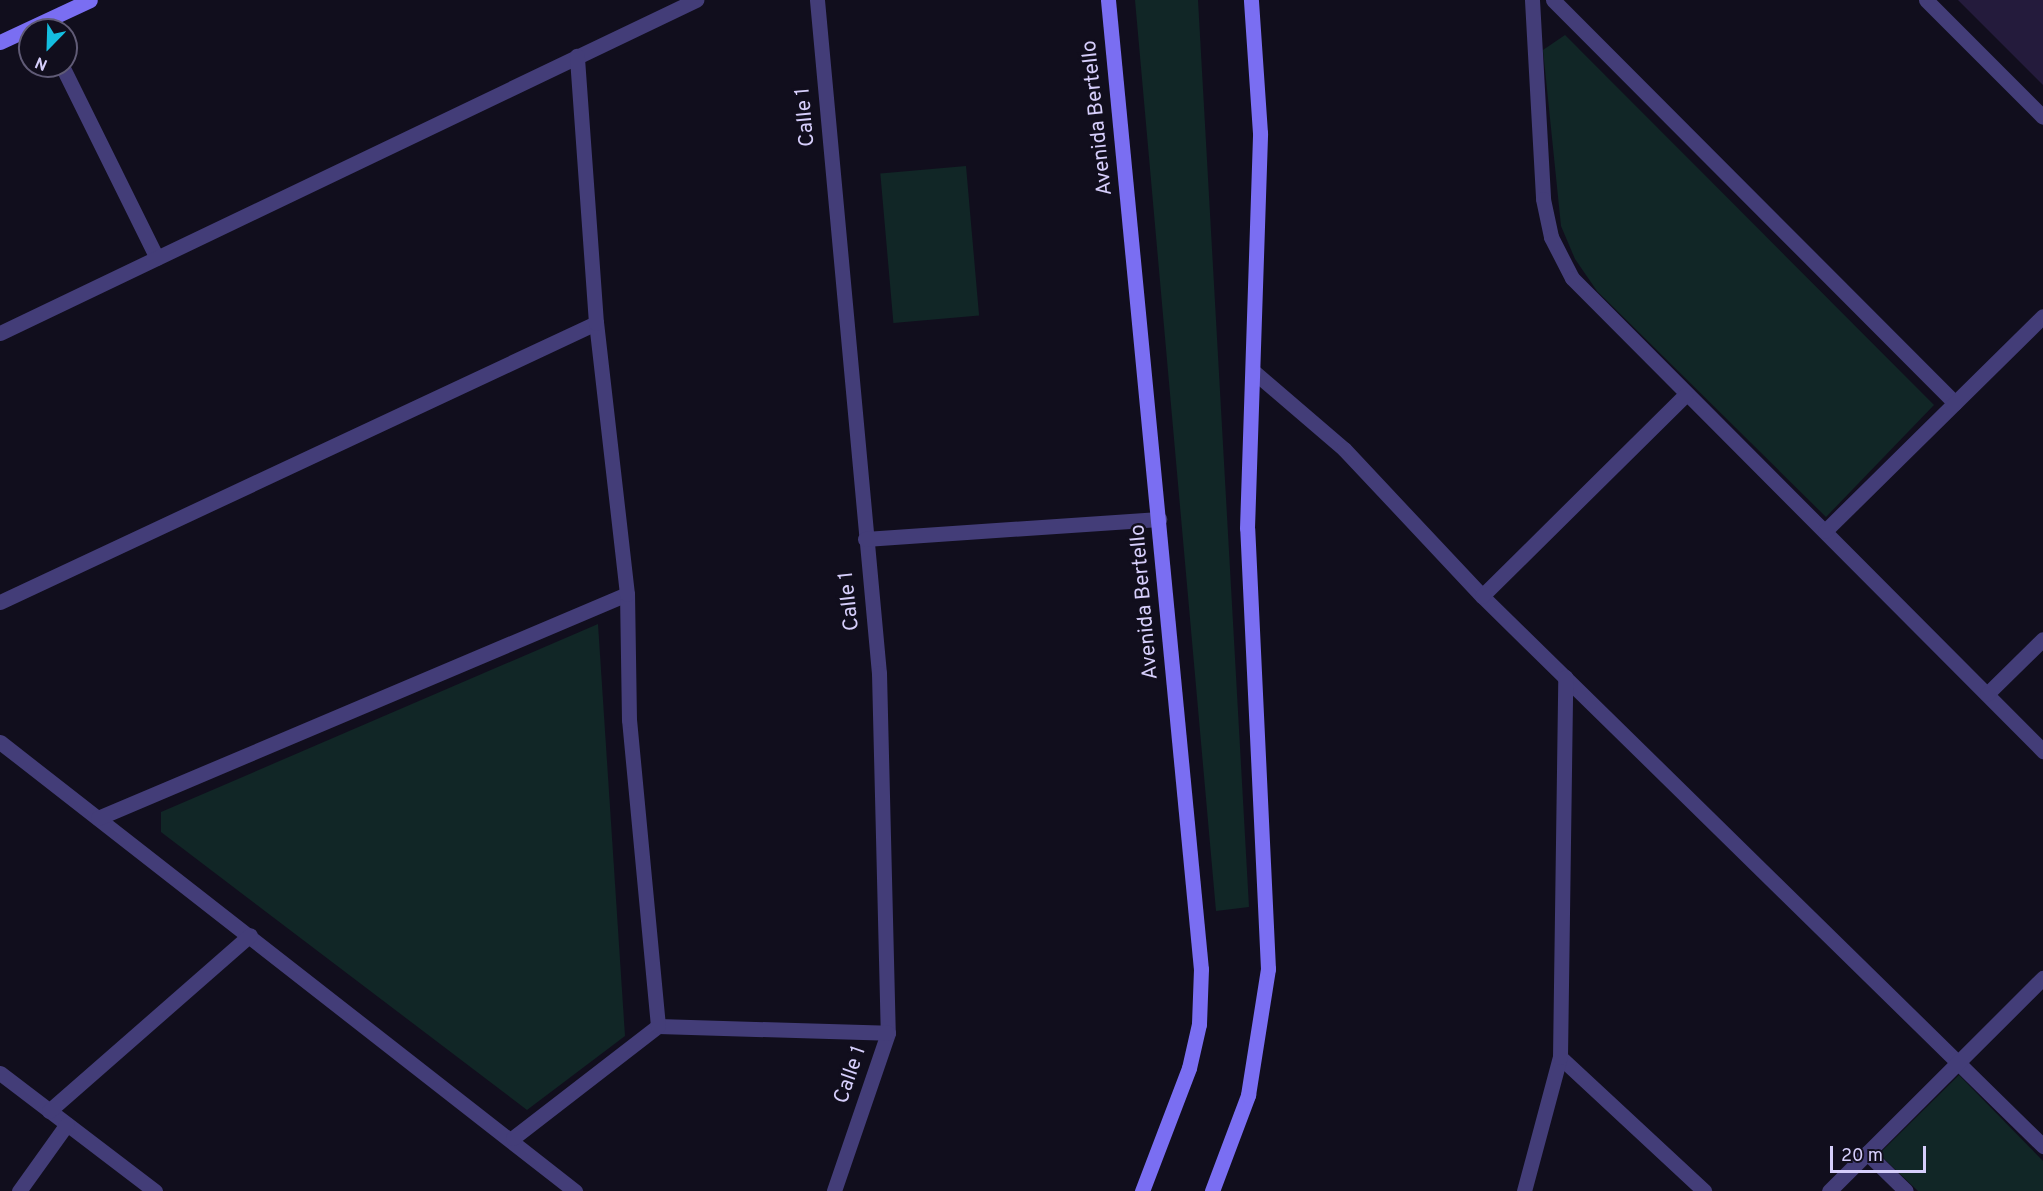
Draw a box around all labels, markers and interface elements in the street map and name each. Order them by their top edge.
north arrow [18,18,78,78]
street label: Avenida Bertello [1077,39,1119,197]
text: N [33,51,51,74]
street label: Calle 1 [791,86,821,148]
street label: Avenida Bertello [1126,523,1164,681]
street label: Calle 1 [834,570,866,632]
street label: Calle 1 [829,1043,873,1107]
scale bar [1833,1134,1929,1172]
text: 20 m [1841,1145,1883,1168]

